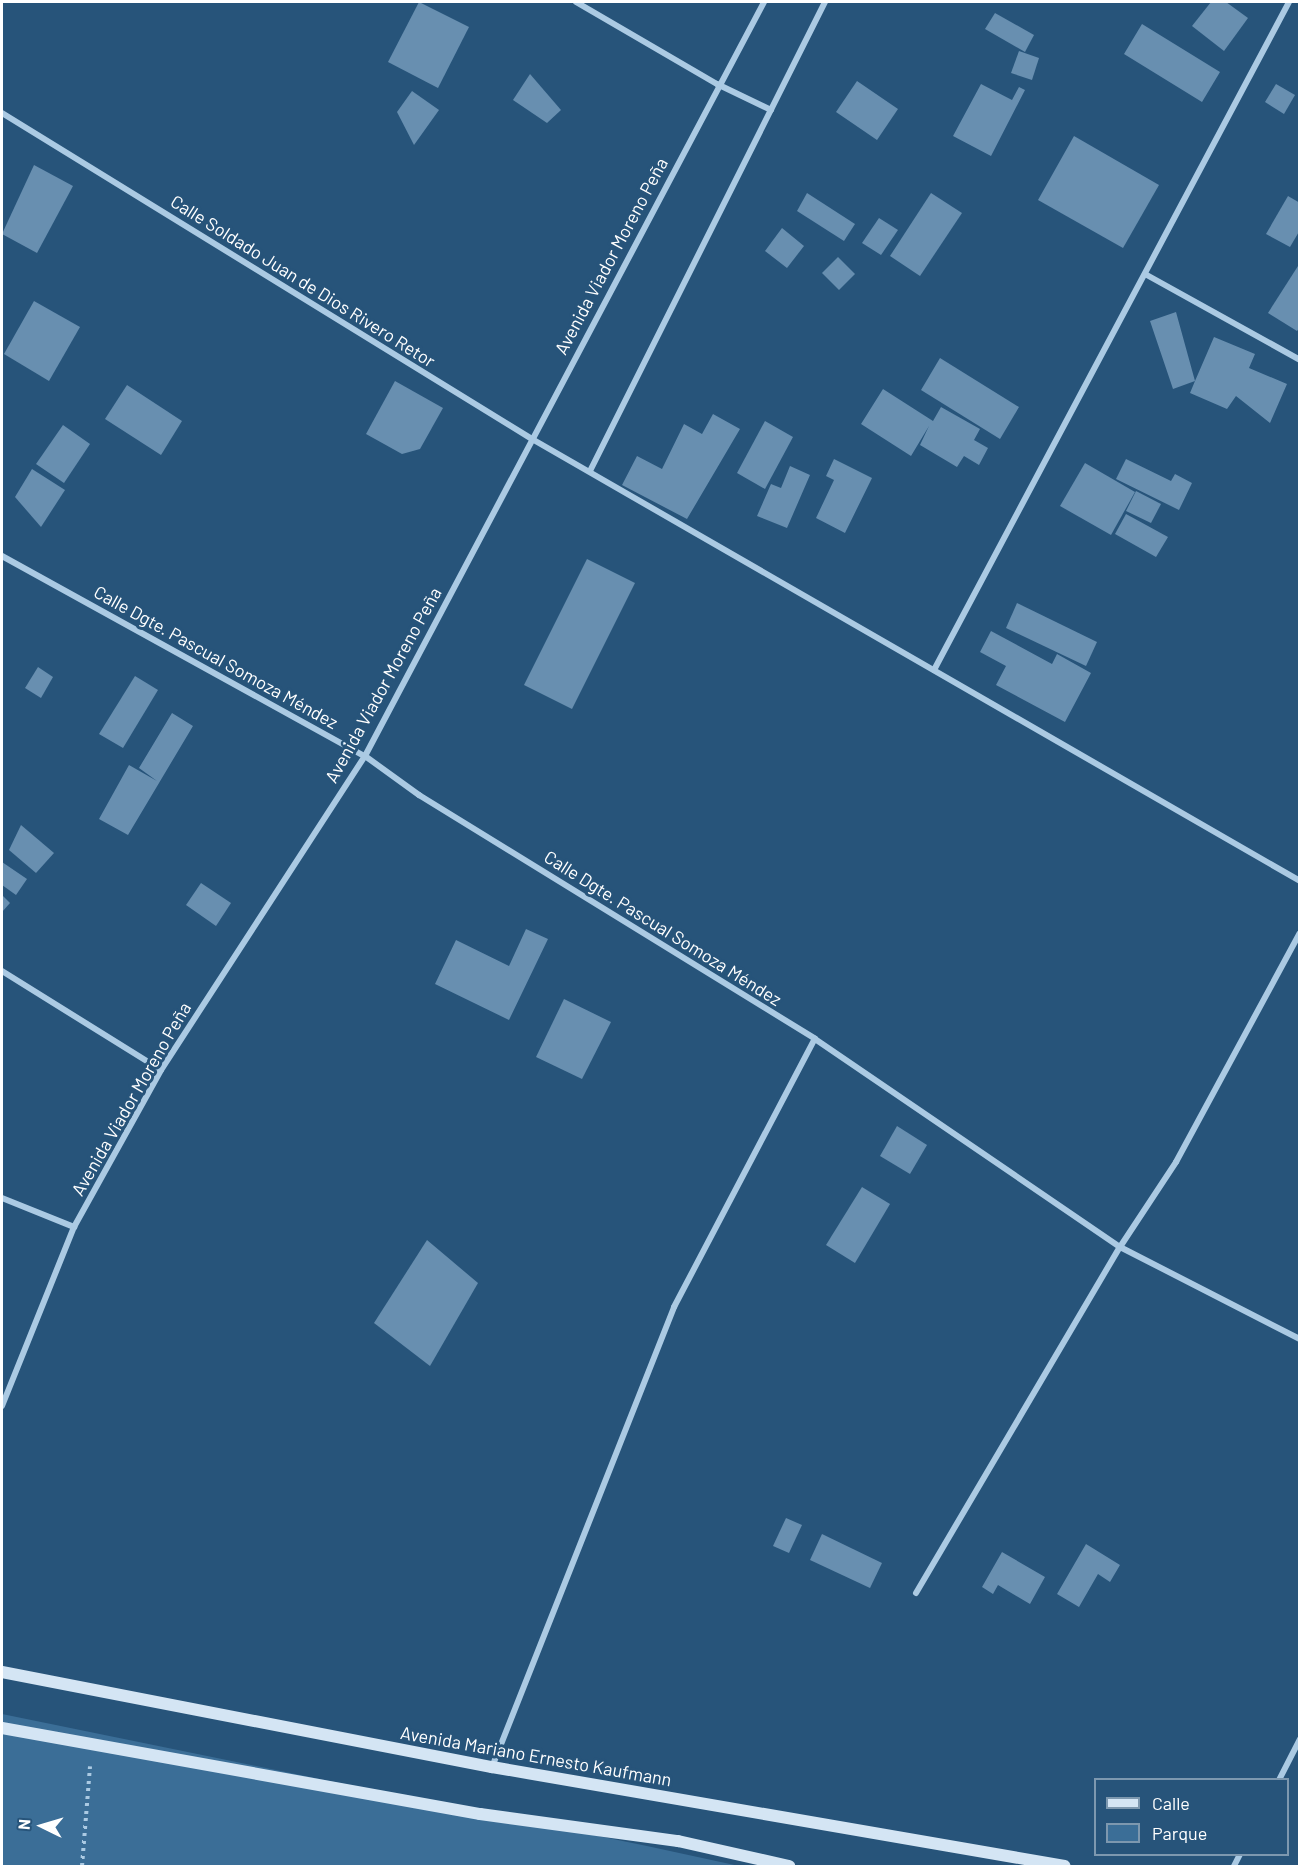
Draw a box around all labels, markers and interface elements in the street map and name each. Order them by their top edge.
street label: Avenida Viador Moreno Peña [550,154,672,358]
street label: Calle Soldado Juan de Dios Rivero Retor [167,190,439,372]
street label: Calle Dgte. Pascual Somoza Méndez [90,581,342,733]
street label: Avenida Viador Moreno Peña [320,584,446,786]
street label: Calle Dgte. Pascual Somoza Méndez [540,846,786,1010]
street label: Avenida Viador Moreno Peña [67,998,195,1200]
street label: Avenida Mariano Ernesto Kaufmann [399,1721,673,1791]
legend [1094,1778,1289,1856]
text: Calle [1152,1792,1190,1814]
north arrow [12,1796,72,1856]
text: N [14,1818,33,1831]
text: Parque [1152,1822,1207,1844]

